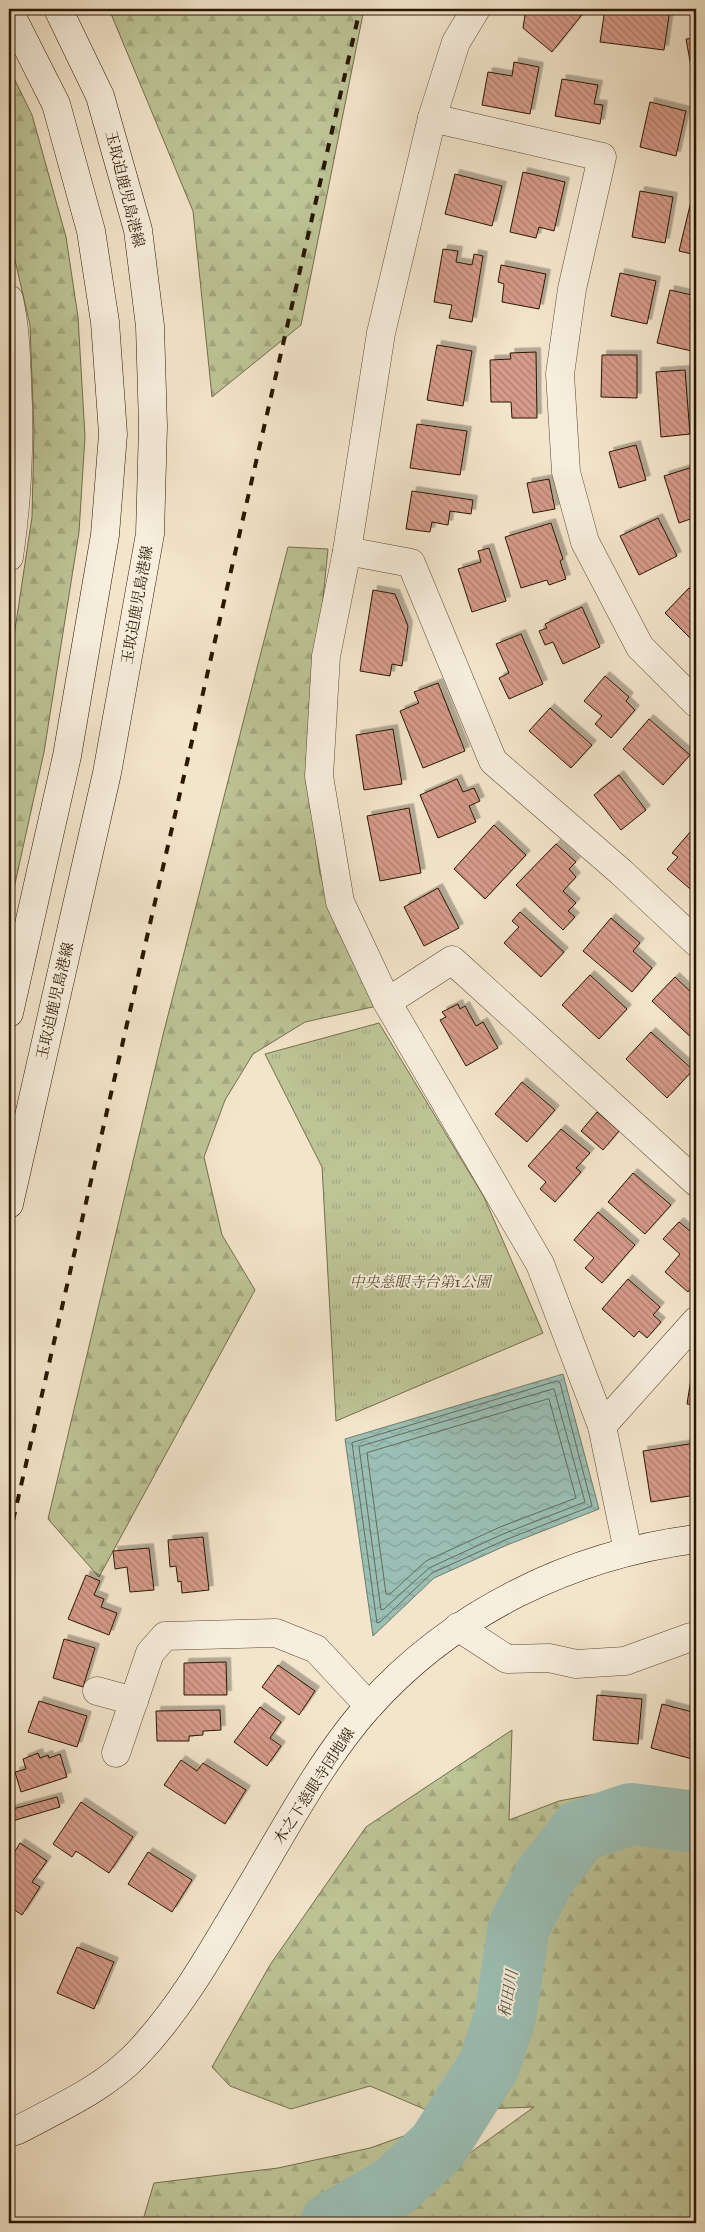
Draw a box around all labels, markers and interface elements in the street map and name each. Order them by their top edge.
street label: 玉取迫鹿児島港線 [102,129,148,249]
street label: 玉取迫鹿児島港線 [118,544,156,666]
street label: 玉取迫鹿児島港線 [33,941,77,1061]
park label: 中央慈眼寺台第1公園 [349,1273,494,1291]
street label: 木之下慈眼寺団地線 [270,1724,358,1848]
water label: 和田川 [494,1967,522,2019]

